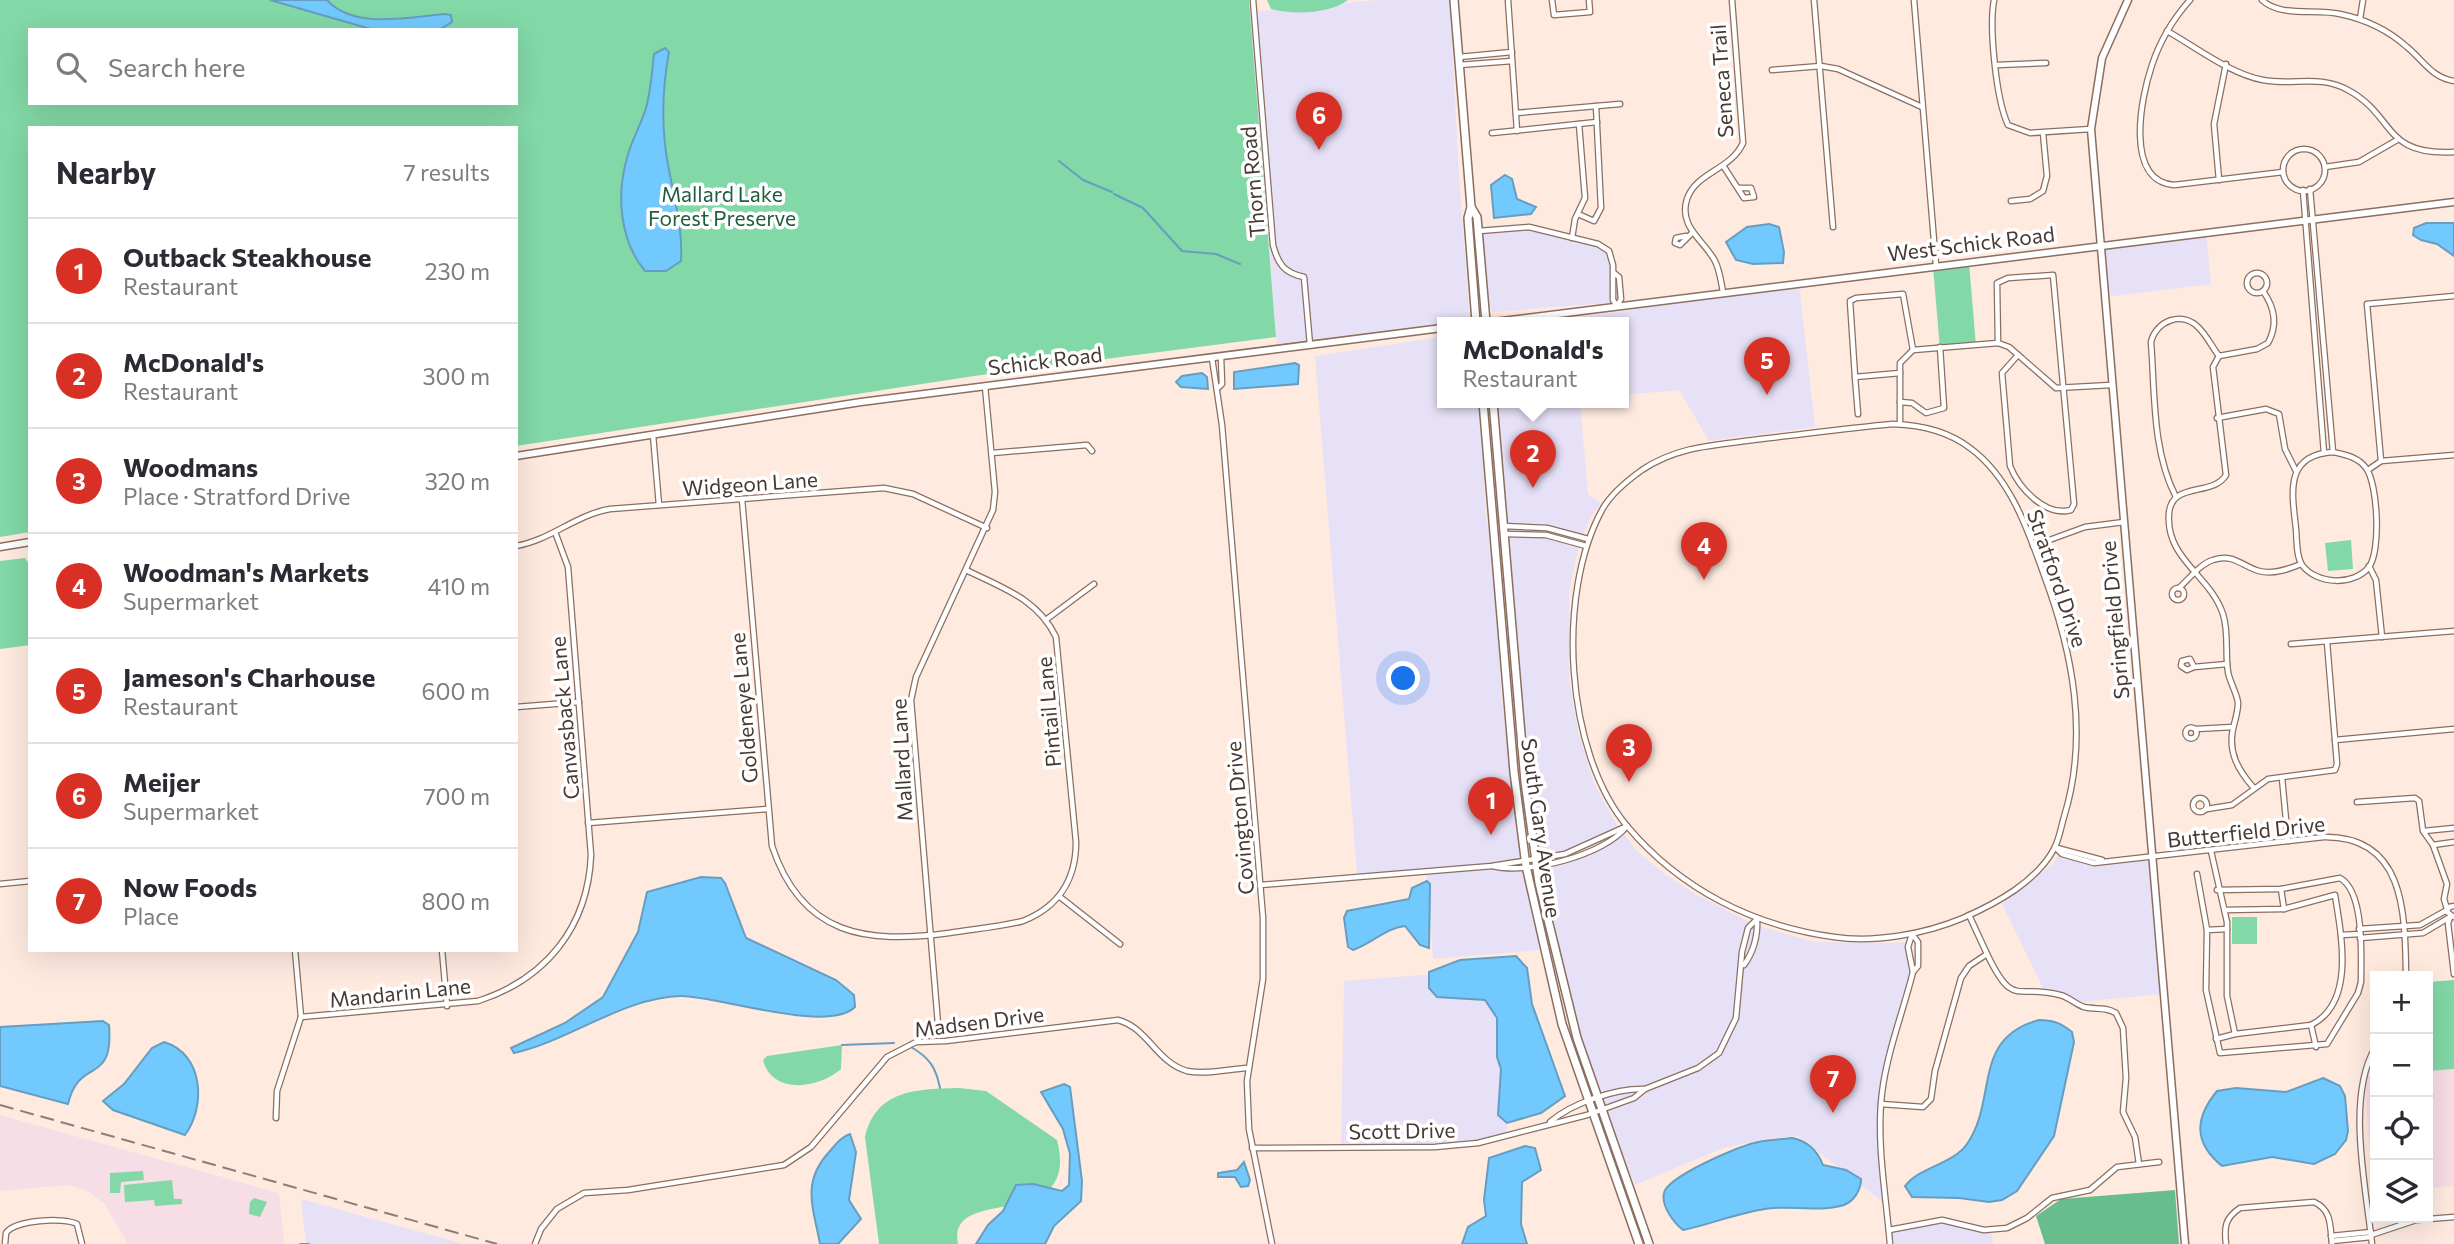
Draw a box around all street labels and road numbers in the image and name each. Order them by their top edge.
street label: Seneca Trail [1705,24,1737,138]
street label: Thorn Road [1235,125,1269,239]
street label: West Schick Road [1886,220,2056,266]
street label: Schick Road [986,341,1104,379]
street label: Widgeon Lane [681,466,819,500]
street label: Stratford Drive [2023,506,2093,650]
street label: Springfield Drive [2095,540,2133,700]
street label: Goldeneye Lane [724,632,762,784]
street label: Canvasback Lane [544,635,584,801]
street label: Pintail Lane [1031,656,1065,768]
street label: Mallard Lane [885,698,917,822]
street label: South Gary Avenue [1517,737,1567,919]
street label: Covington Drive [1220,740,1258,896]
street label: Butterfield Drive [2166,810,2326,852]
street label: Mandarin Lane [328,972,472,1012]
street label: Madsen Drive [913,1001,1045,1041]
street label: Scott Drive [1348,1117,1456,1143]

